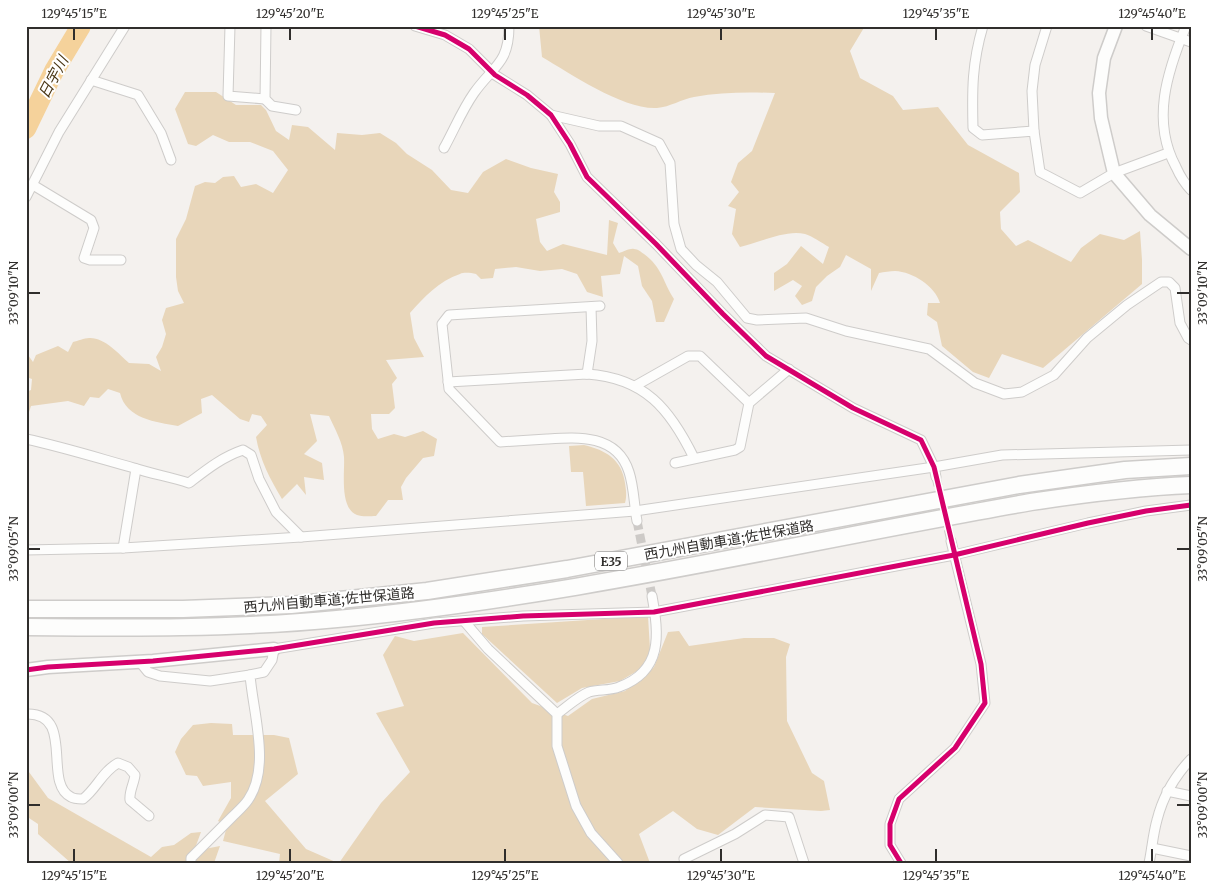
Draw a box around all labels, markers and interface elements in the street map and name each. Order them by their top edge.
text: 129°45'15"E [41,6,107,21]
text: 129°45'20"E [256,6,324,21]
text: 129°45'25"E [472,6,539,21]
text: 129°45'30"E [687,6,755,21]
text: 129°45'35"E [903,6,970,21]
text: 129°45'40"E [1118,6,1186,21]
water label: 日宇川 [34,51,73,101]
text: 33°09'10"N [6,260,21,325]
text: 33°09'10"N [1195,260,1210,325]
text: 33°09'05"N [6,516,21,582]
street label: 西九州自動車道;佐世保道路 [643,516,815,564]
text: 33°09'05"N [1195,516,1210,582]
road number: E35 [595,552,627,570]
street label: 西九州自動車道;佐世保道路 [243,584,415,616]
text: 33°09'00"N [6,771,21,838]
text: 33°09'00"N [1195,771,1210,838]
text: 129°45'15"E [41,868,107,883]
text: 129°45'20"E [256,868,324,883]
text: 129°45'25"E [472,868,539,883]
text: 129°45'30"E [687,868,755,883]
text: 129°45'35"E [903,868,970,883]
text: 129°45'40"E [1118,868,1186,883]

